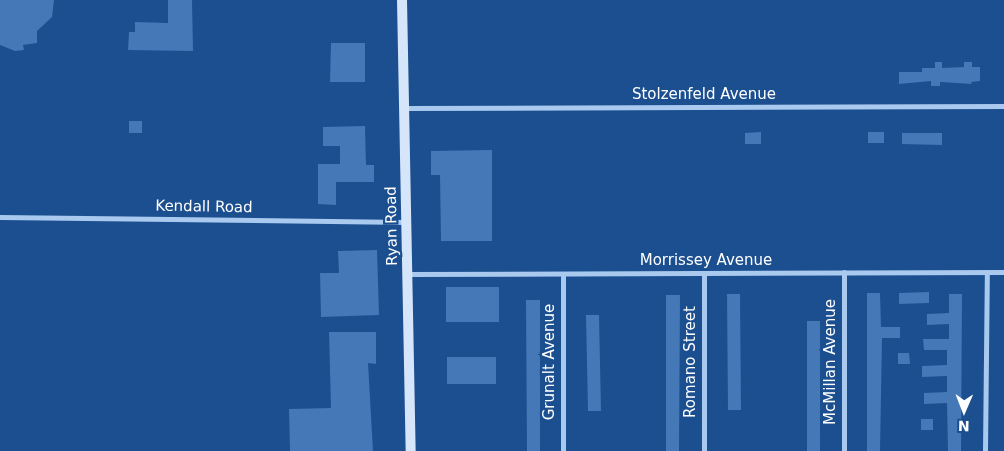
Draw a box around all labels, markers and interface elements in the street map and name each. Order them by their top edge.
street label: Stolzenfeld Avenue [632,86,776,104]
street label: Ryan Road [382,186,402,266]
street label: Kendall Road [155,197,253,217]
street label: Morrissey Avenue [640,252,772,270]
street label: McMillan Avenue [822,299,840,425]
street label: Grunalt Avenue [541,304,559,420]
street label: Romano Street [682,306,700,418]
north arrow [939,386,989,436]
text: N [958,418,970,434]

